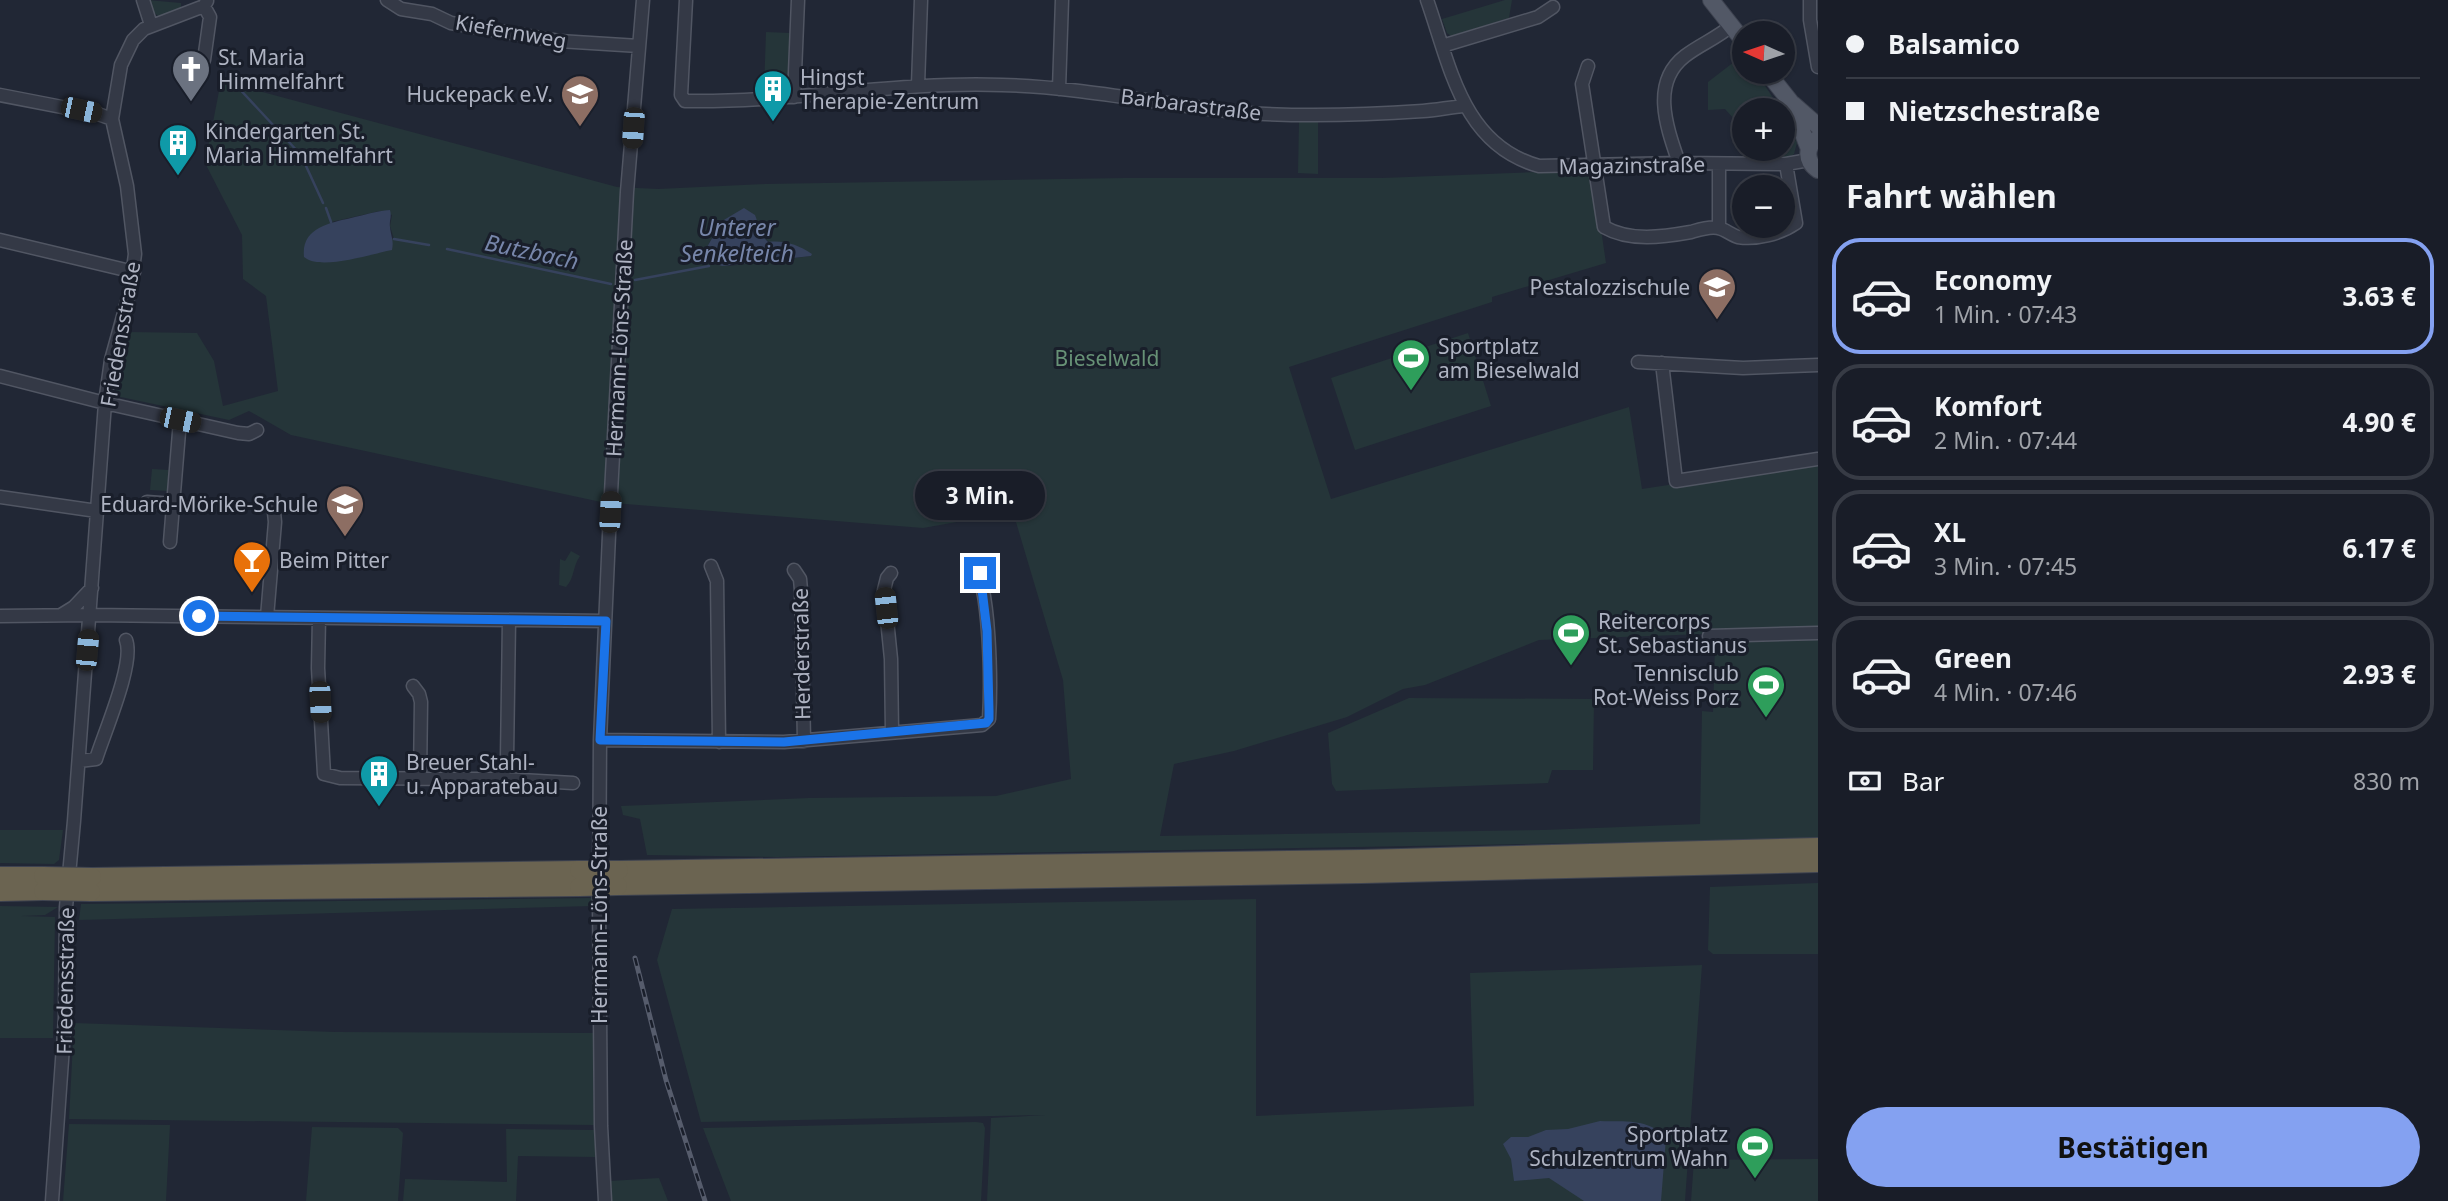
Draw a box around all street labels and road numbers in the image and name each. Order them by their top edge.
street label: Kiefernweg [453,7,569,55]
street label: Barbarastraße [1119,81,1263,127]
street label: Magazinstraße [1558,150,1706,180]
street label: Hermann-Löns-Straße [599,238,639,458]
street label: Friedensstraße [93,259,147,409]
street label: Herderstraße [786,588,816,720]
street label: Hermann-Löns-Straße [585,806,613,1024]
street label: Friedensstraße [50,907,80,1055]

